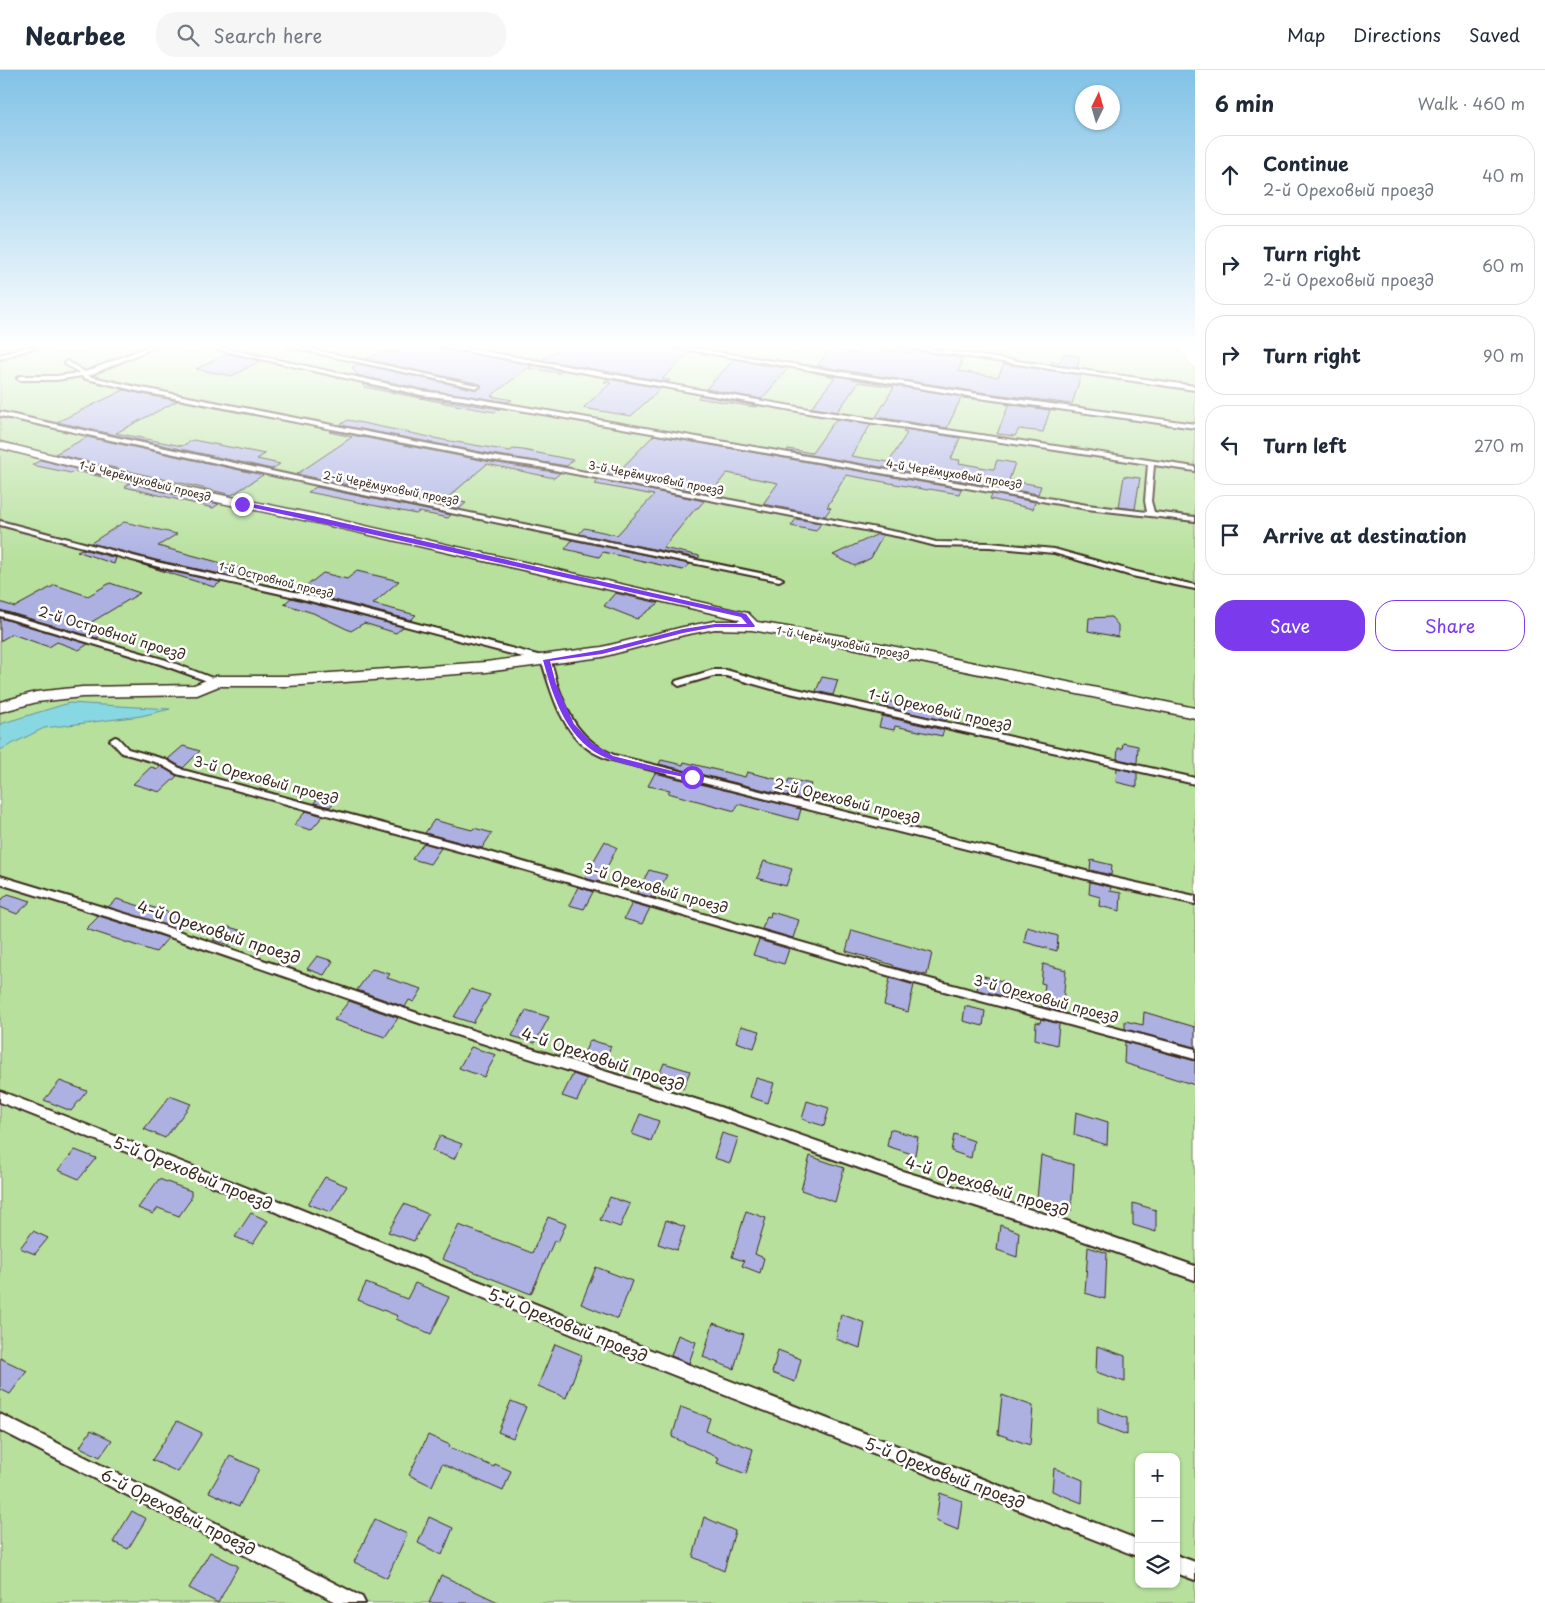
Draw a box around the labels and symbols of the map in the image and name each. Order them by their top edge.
north arrow [1075,85,1120,130]
street label: 4-й Черёмуховый проезд [885,454,1023,493]
street label: 1-й Черёмуховый проезд [77,456,213,505]
street label: 3-й Черёмуховый проезд [587,456,725,499]
street label: 2-й Черёмуховый проезд [322,466,460,509]
route end [231,493,254,516]
street label: 1-й Островной проезд [217,557,335,602]
street label: 2-й Островной проезд [36,600,189,665]
street label: 1-й Черёмуховый проезд [775,621,911,664]
street label: 1-й Ореховый проезд [866,683,1014,736]
street label: 3-й Ореховый проезд [191,750,341,809]
route start [681,766,704,789]
street label: 2-й Ореховый проезд [772,772,922,829]
street label: 3-й Ореховый проезд [582,857,731,918]
street label: 4-й Ореховый проезд [135,893,304,969]
street label: 3-й Ореховый проезд [971,969,1121,1028]
street label: 4-й Ореховый проезд [519,1020,688,1096]
street label: 5-й Ореховый проезд [110,1129,277,1215]
street label: 4-й Ореховый проезд [902,1149,1072,1221]
street label: 5-й Ореховый проезд [485,1281,652,1367]
street label: 5-й Ореховый проезд [862,1430,1029,1514]
street label: 6-й Ореховый проезд [97,1462,260,1561]

